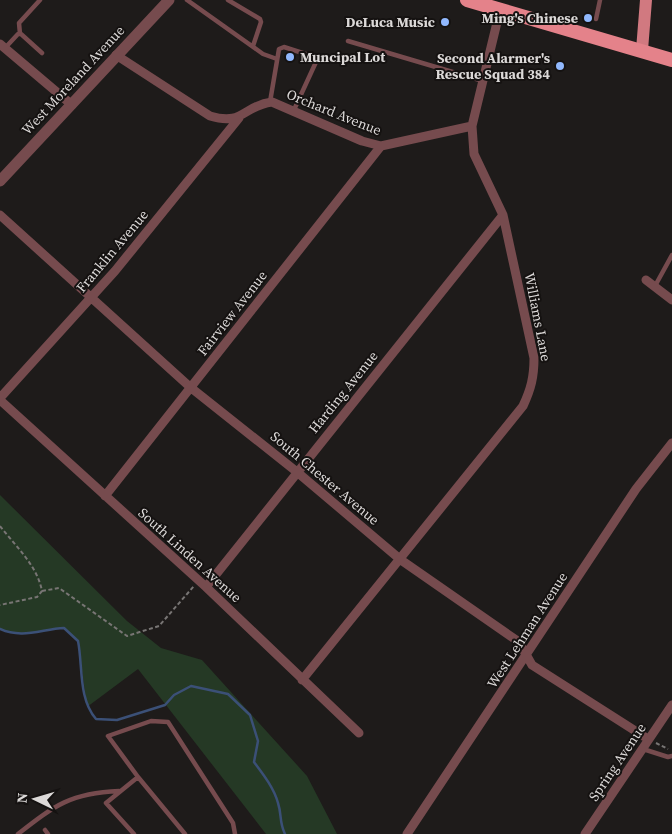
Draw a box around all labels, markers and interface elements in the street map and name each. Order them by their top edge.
place label: Ming's Chinese [481,8,578,28]
place label: DeLuca Music [346,12,435,32]
marker: Ming's Chinese [582,12,594,24]
marker: DeLuca Music [439,16,451,28]
street label: West Moreland Avenue [17,21,129,139]
place label: Muncipal Lot [300,47,386,67]
place label: Second Alarmer's Rescue Squad 384 [435,48,551,84]
marker: Muncipal Lot [284,51,296,63]
marker: Second Alarmer's Rescue Squad 384 [554,60,566,72]
street label: Orchard Avenue [284,84,384,140]
street label: Franklin Avenue [71,205,153,297]
street label: Fairview Avenue [192,266,272,360]
street label: Williams Lane [520,271,556,363]
street label: Harding Avenue [304,347,382,437]
street label: South Chester Avenue [266,426,384,530]
street label: South Linden Avenue [134,503,246,607]
street label: West Lehman Avenue [482,568,572,692]
street label: Spring Avenue [583,719,651,805]
north arrow [10,774,60,824]
text: N [12,792,32,804]

